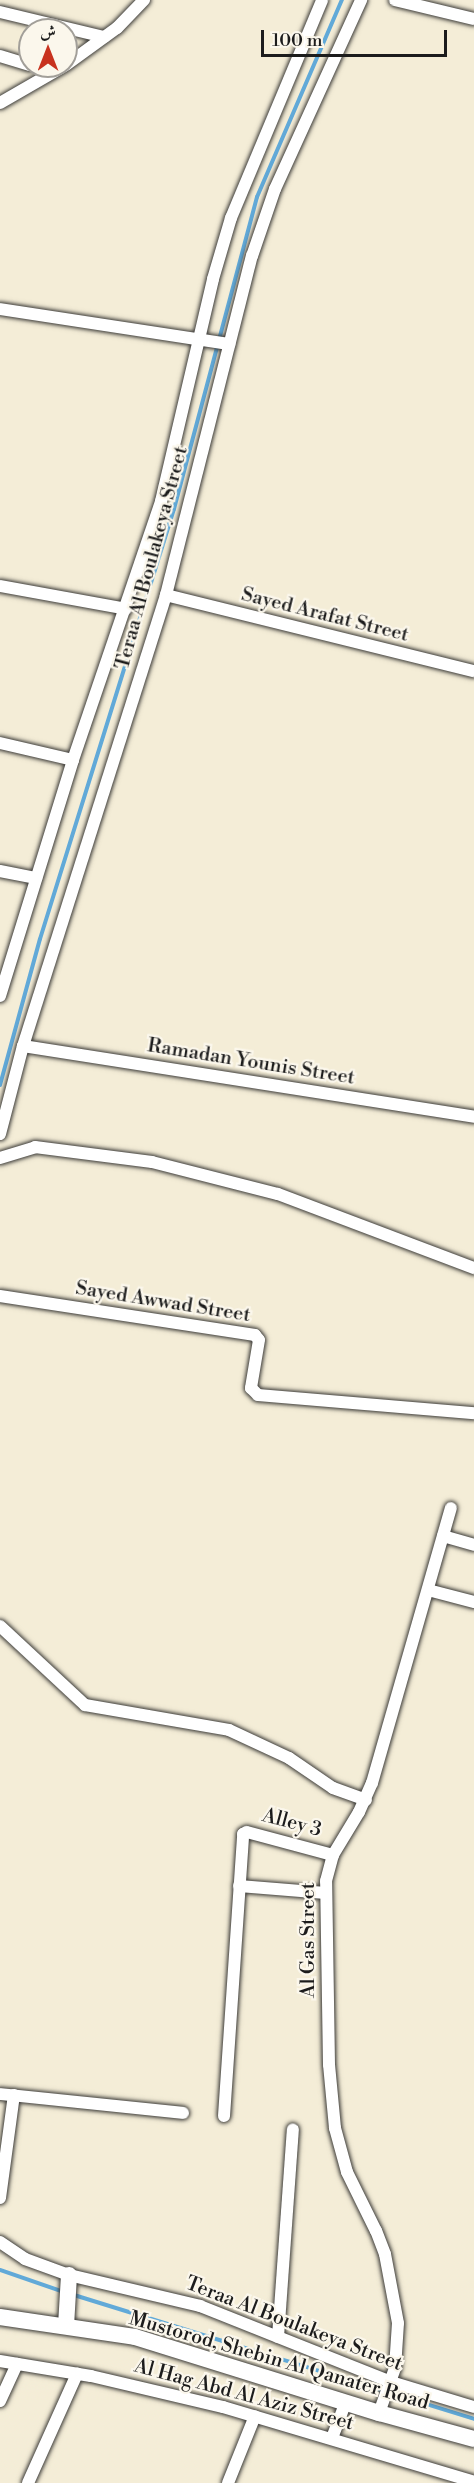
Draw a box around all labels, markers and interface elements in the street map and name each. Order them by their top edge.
north arrow [18,18,78,78]
scale bar [264,18,450,56]
text: ش [40,22,56,42]
text: 100 m [272,29,323,52]
street label: Teraa Al Boulakeya Street [111,444,193,672]
street label: Sayed Arafat Street [239,583,411,647]
street label: Ramadan Younis Street [146,1034,356,1090]
street label: Sayed Awwad Street [74,1276,252,1328]
street label: Alley 3 [260,1804,324,1842]
street label: Al Gas Street [296,1882,320,1998]
street label: Teraa Al Boulakeya Street [182,2272,406,2376]
street label: Mustorod, Shebin Al Qanater Road [126,2307,432,2415]
street label: Al Hag Abd Al Aziz Street [132,2354,356,2436]

